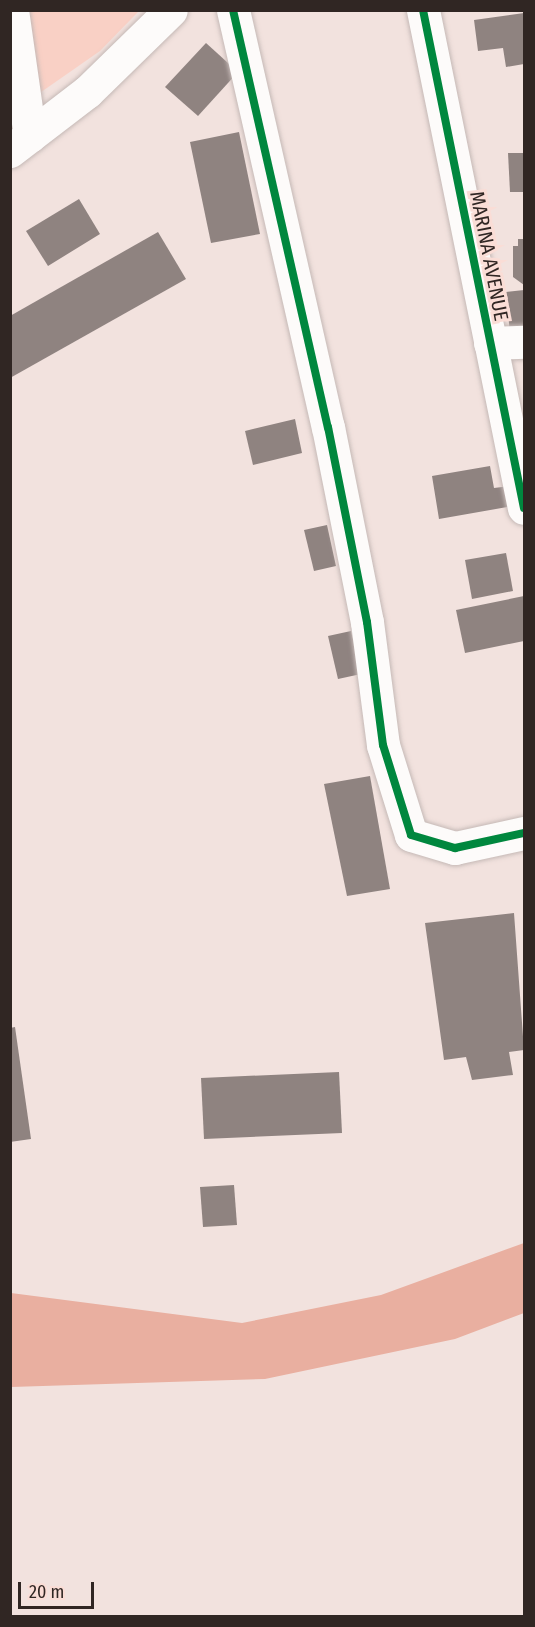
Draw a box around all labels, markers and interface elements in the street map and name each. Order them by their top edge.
street label: MARINA AVENUE [465,189,513,323]
scale bar [21,1570,98,1608]
text: 20 m [29,1581,64,1603]

